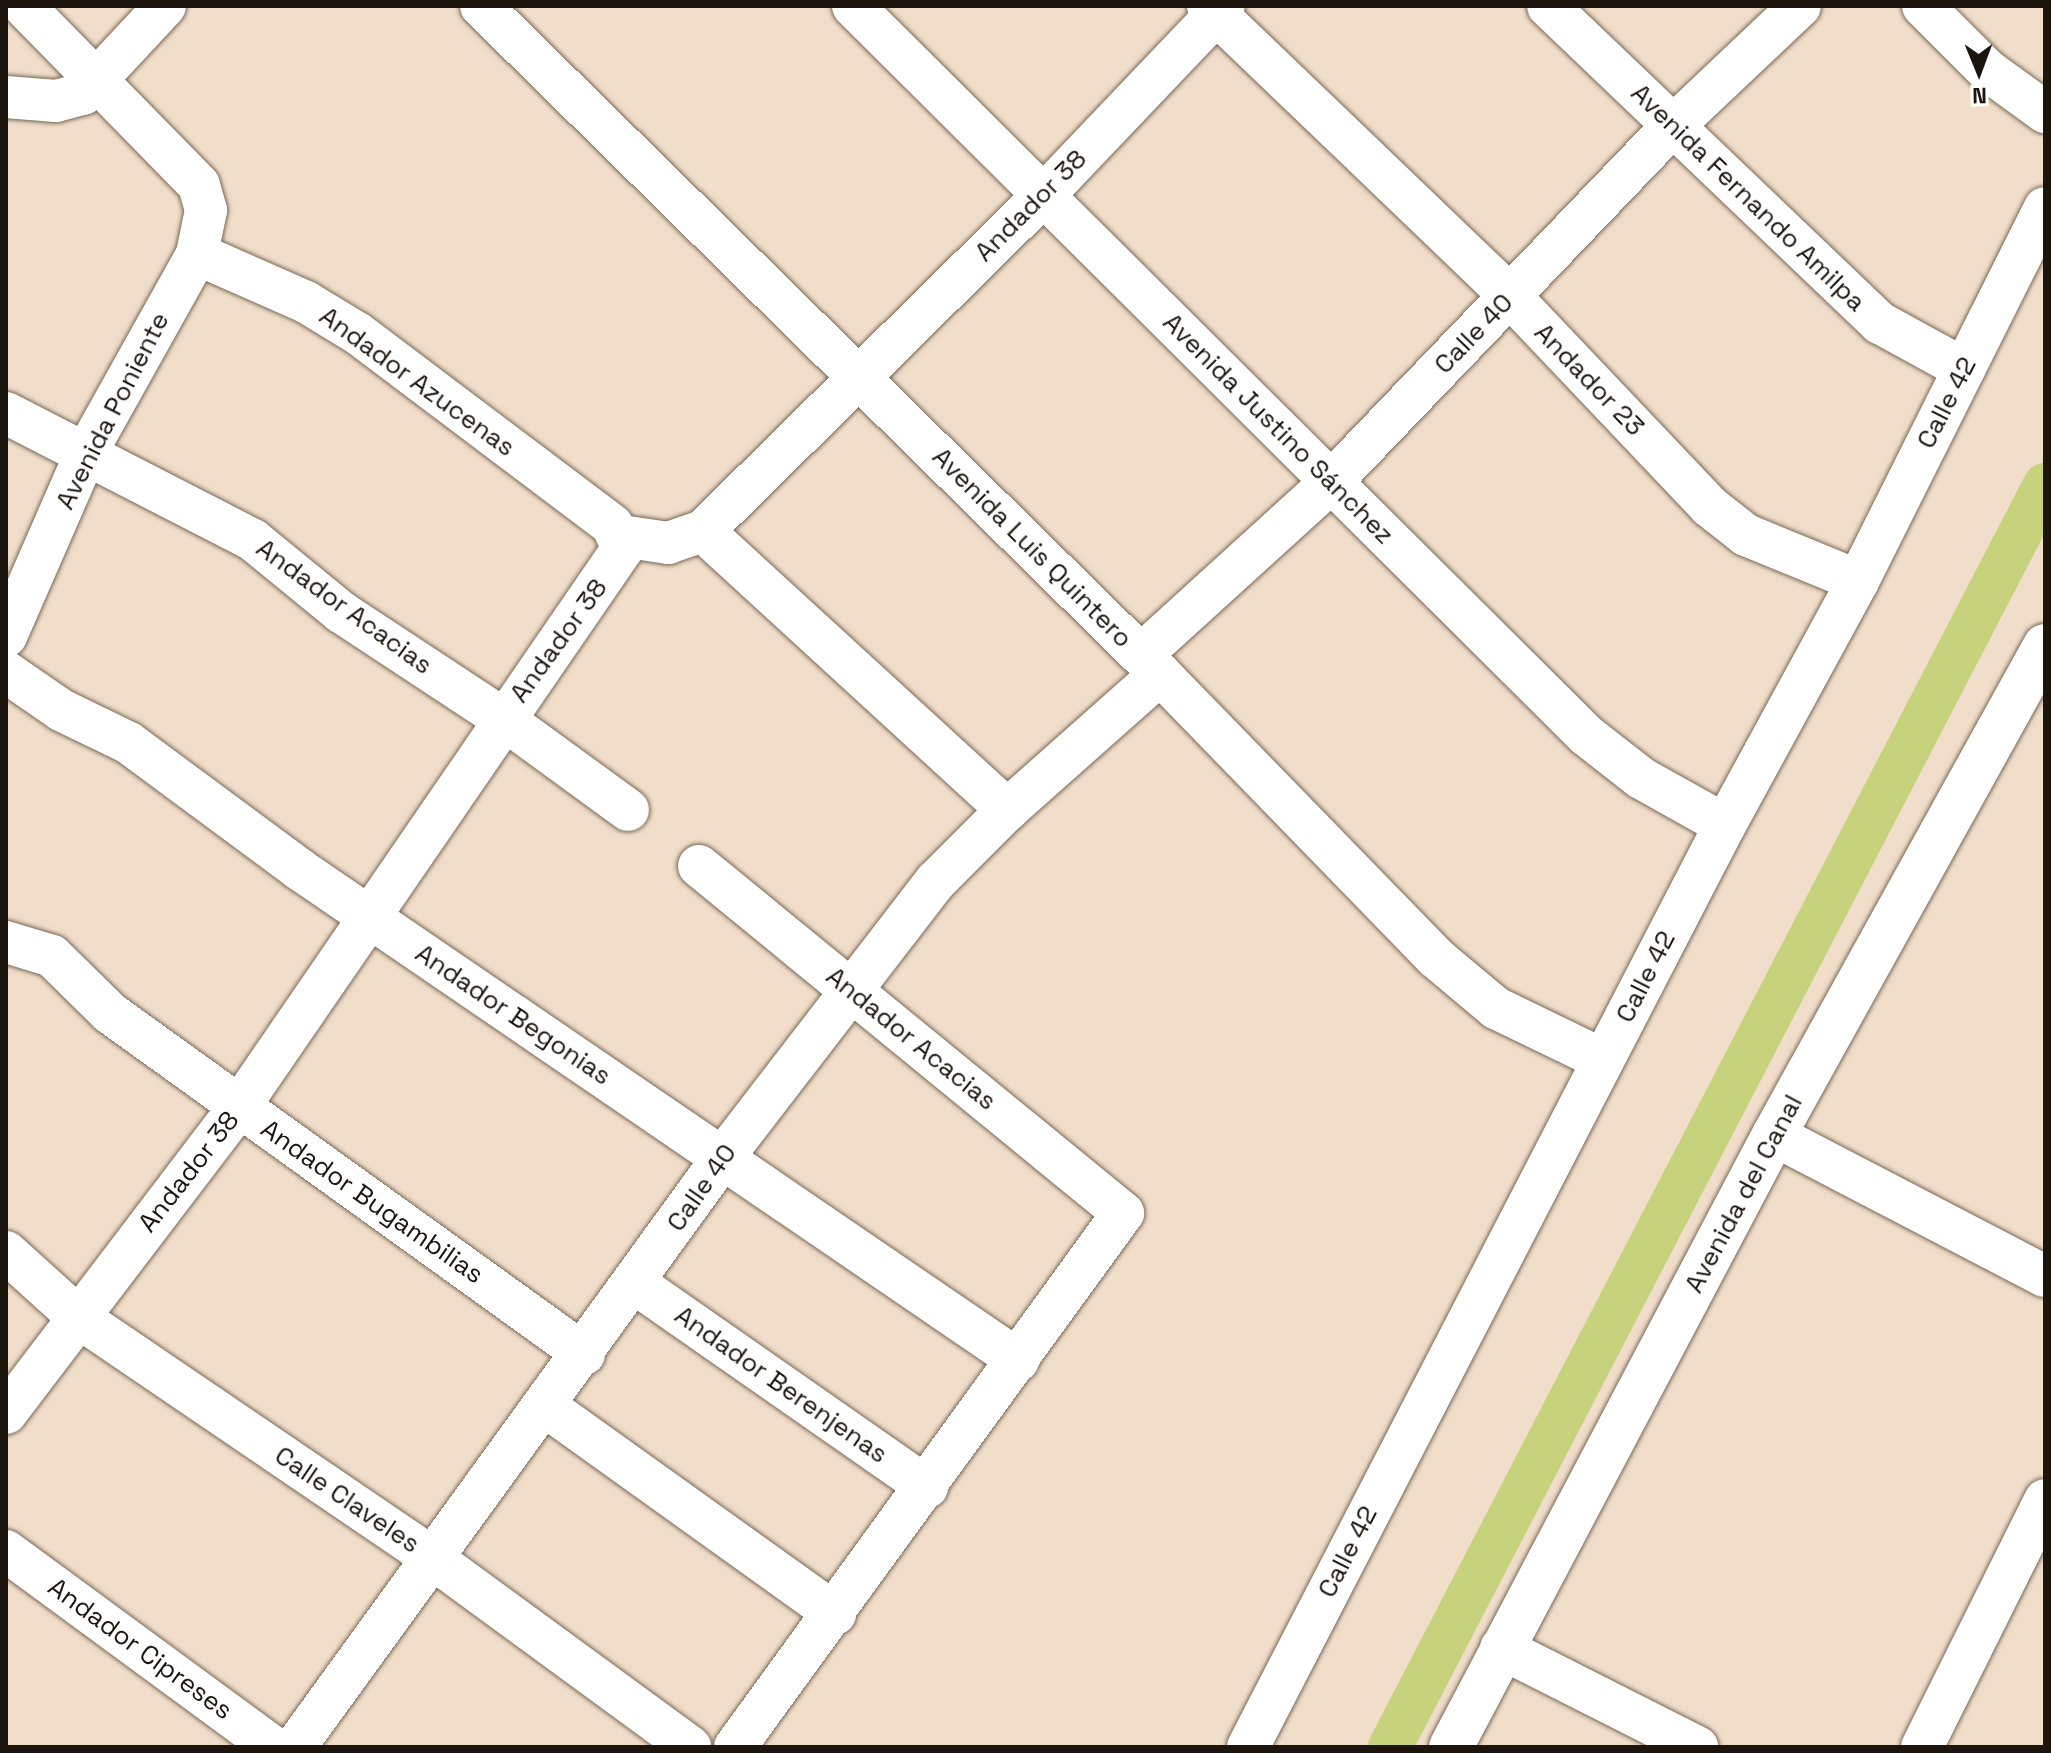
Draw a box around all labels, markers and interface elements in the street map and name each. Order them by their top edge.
north arrow [1939,32,2019,112]
street label: Avenida Fernando Amilpa [1624,78,1872,318]
text: N [1972,82,1987,110]
street label: Andador 38 [969,144,1093,268]
street label: Calle 40 [1428,287,1520,381]
street label: Andador Azucenas [313,301,521,463]
street label: Avenida Poniente [50,307,176,515]
street label: Avenida Justino Sánchez [1156,307,1400,551]
street label: Andador 23 [1528,317,1650,443]
street label: Calle 42 [1911,352,1983,454]
street label: Avenida Luis Quintero [926,442,1138,654]
street label: Andador Acacias [250,533,438,681]
street label: Andador 38 [504,573,614,709]
street label: Calle 42 [1610,926,1682,1028]
street label: Andador Begonias [409,938,617,1092]
street label: Andador Acacias [820,961,1002,1117]
street label: Avenida del Canal [1679,1090,1809,1298]
street label: Andador 38 [132,1105,246,1239]
street label: Andador Bugambilias [255,1113,489,1291]
street label: Calle 40 [661,1138,743,1238]
street label: Andador Berenjenas [669,1300,893,1470]
street label: Calle Claveles [269,1440,425,1560]
street label: Calle 42 [1312,1501,1384,1603]
street label: Andador Cipreses [42,1572,238,1726]

